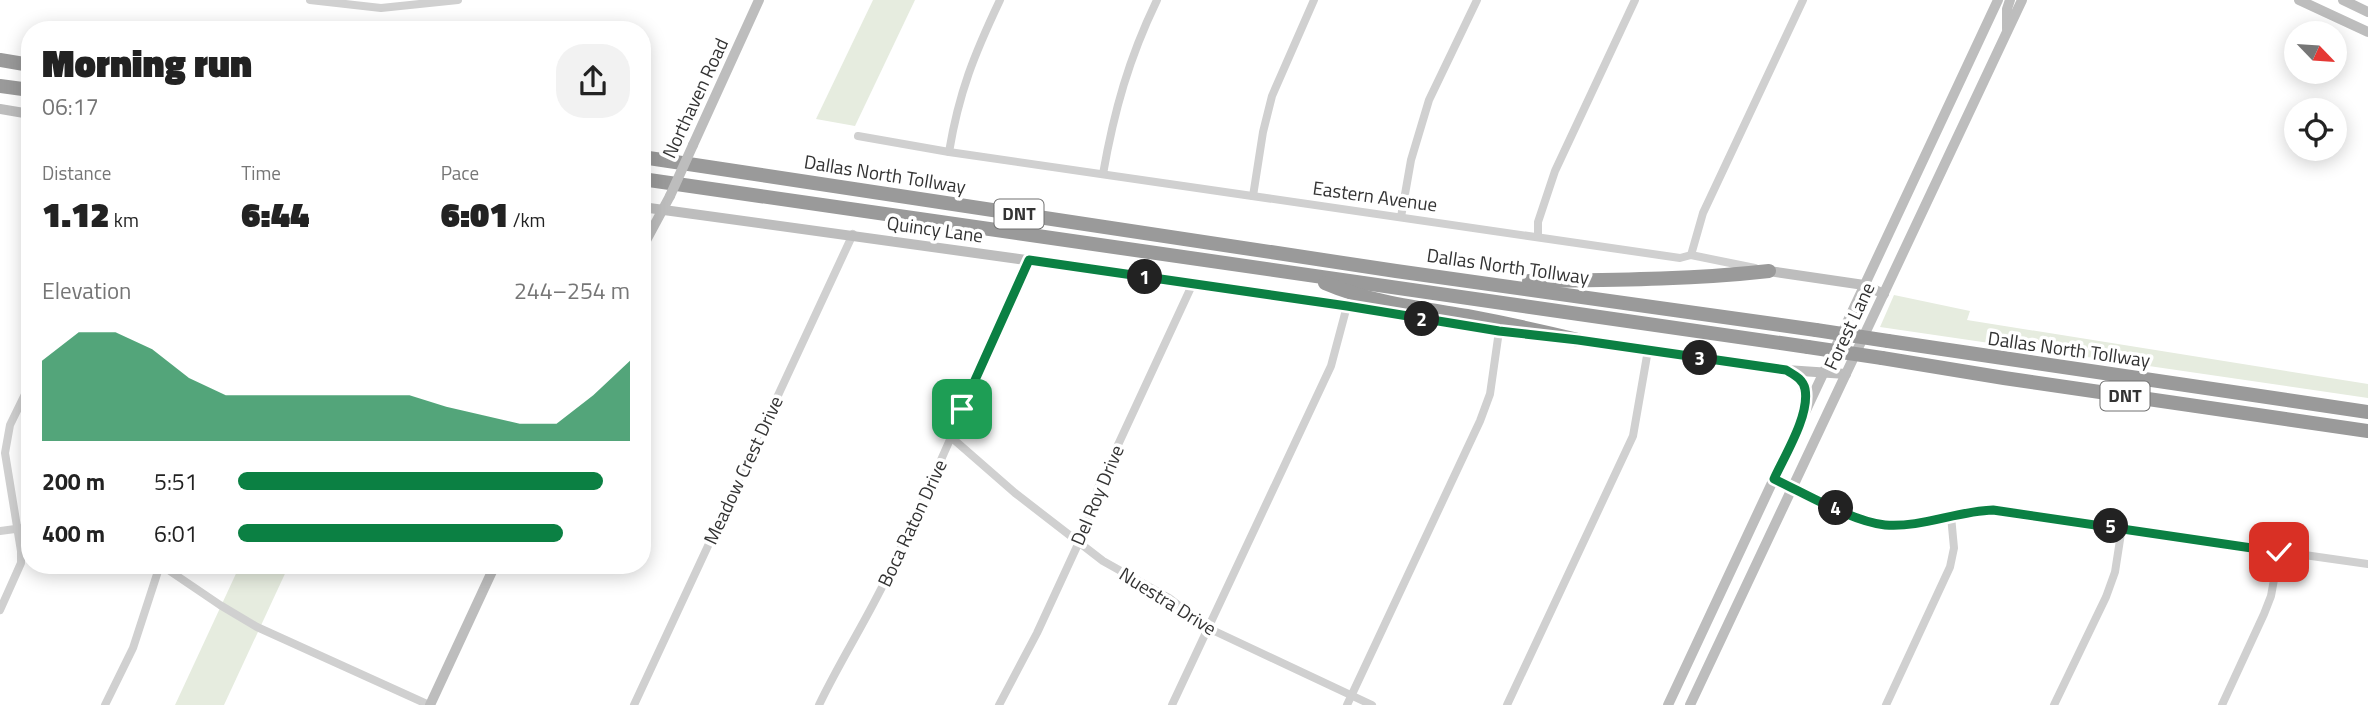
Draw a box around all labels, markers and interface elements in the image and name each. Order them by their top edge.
north arrow [2284,21,2347,84]
map controls [2284,21,2347,161]
street label: Northaven Road [654,33,735,163]
text: Morning run [42,34,252,92]
button: share [556,44,630,118]
text: 06:17 [42,89,99,124]
button: locate [2284,98,2347,161]
street label: Dallas North Tollway [802,146,968,201]
text: Distance [42,158,111,187]
text: Time [241,158,281,187]
text: Pace [441,158,479,187]
street label: Eastern Avenue [1311,172,1439,219]
text: 1.12 [42,187,110,241]
text: 6:44 [241,187,309,241]
text: 6:01 [441,187,509,241]
road number: DNT [995,200,1044,229]
text: km [110,205,139,234]
text: /km [509,205,546,234]
street label: Quincy Lane [885,207,985,250]
street label: Dallas North Tollway [1425,240,1591,291]
pin: 1 [1128,260,1162,294]
text: 1 [1139,262,1150,291]
text: Elevation [42,273,131,308]
text: 244–254 m [514,273,630,308]
street label: Forest Lane [1816,277,1882,374]
pin: 2 [1404,302,1440,336]
text: 2 [1416,304,1427,333]
street label: Dallas North Tollway [1986,323,2152,374]
pin: 3 [1682,340,1718,376]
text: 3 [1694,343,1705,372]
pin [932,379,992,439]
road number: DNT [2100,382,2150,410]
icon: arrive [943,390,981,428]
street label: Meadow Crest Drive [695,391,790,549]
street label: Del Roy Drive [1062,440,1131,550]
street label: Boca Raton Drive [869,454,954,591]
text: 200 m [42,464,105,499]
text: 5:51 [154,464,198,499]
pin: 4 [1818,490,1854,526]
text: 4 [1830,493,1841,522]
pin: 5 [2094,508,2128,544]
text: 5 [2105,511,2116,540]
text: 400 m [42,516,105,551]
text: 6:01 [154,516,198,551]
pin [2249,522,2309,582]
icon: check [2260,533,2298,571]
street label: Nuestra Drive [1114,559,1223,642]

